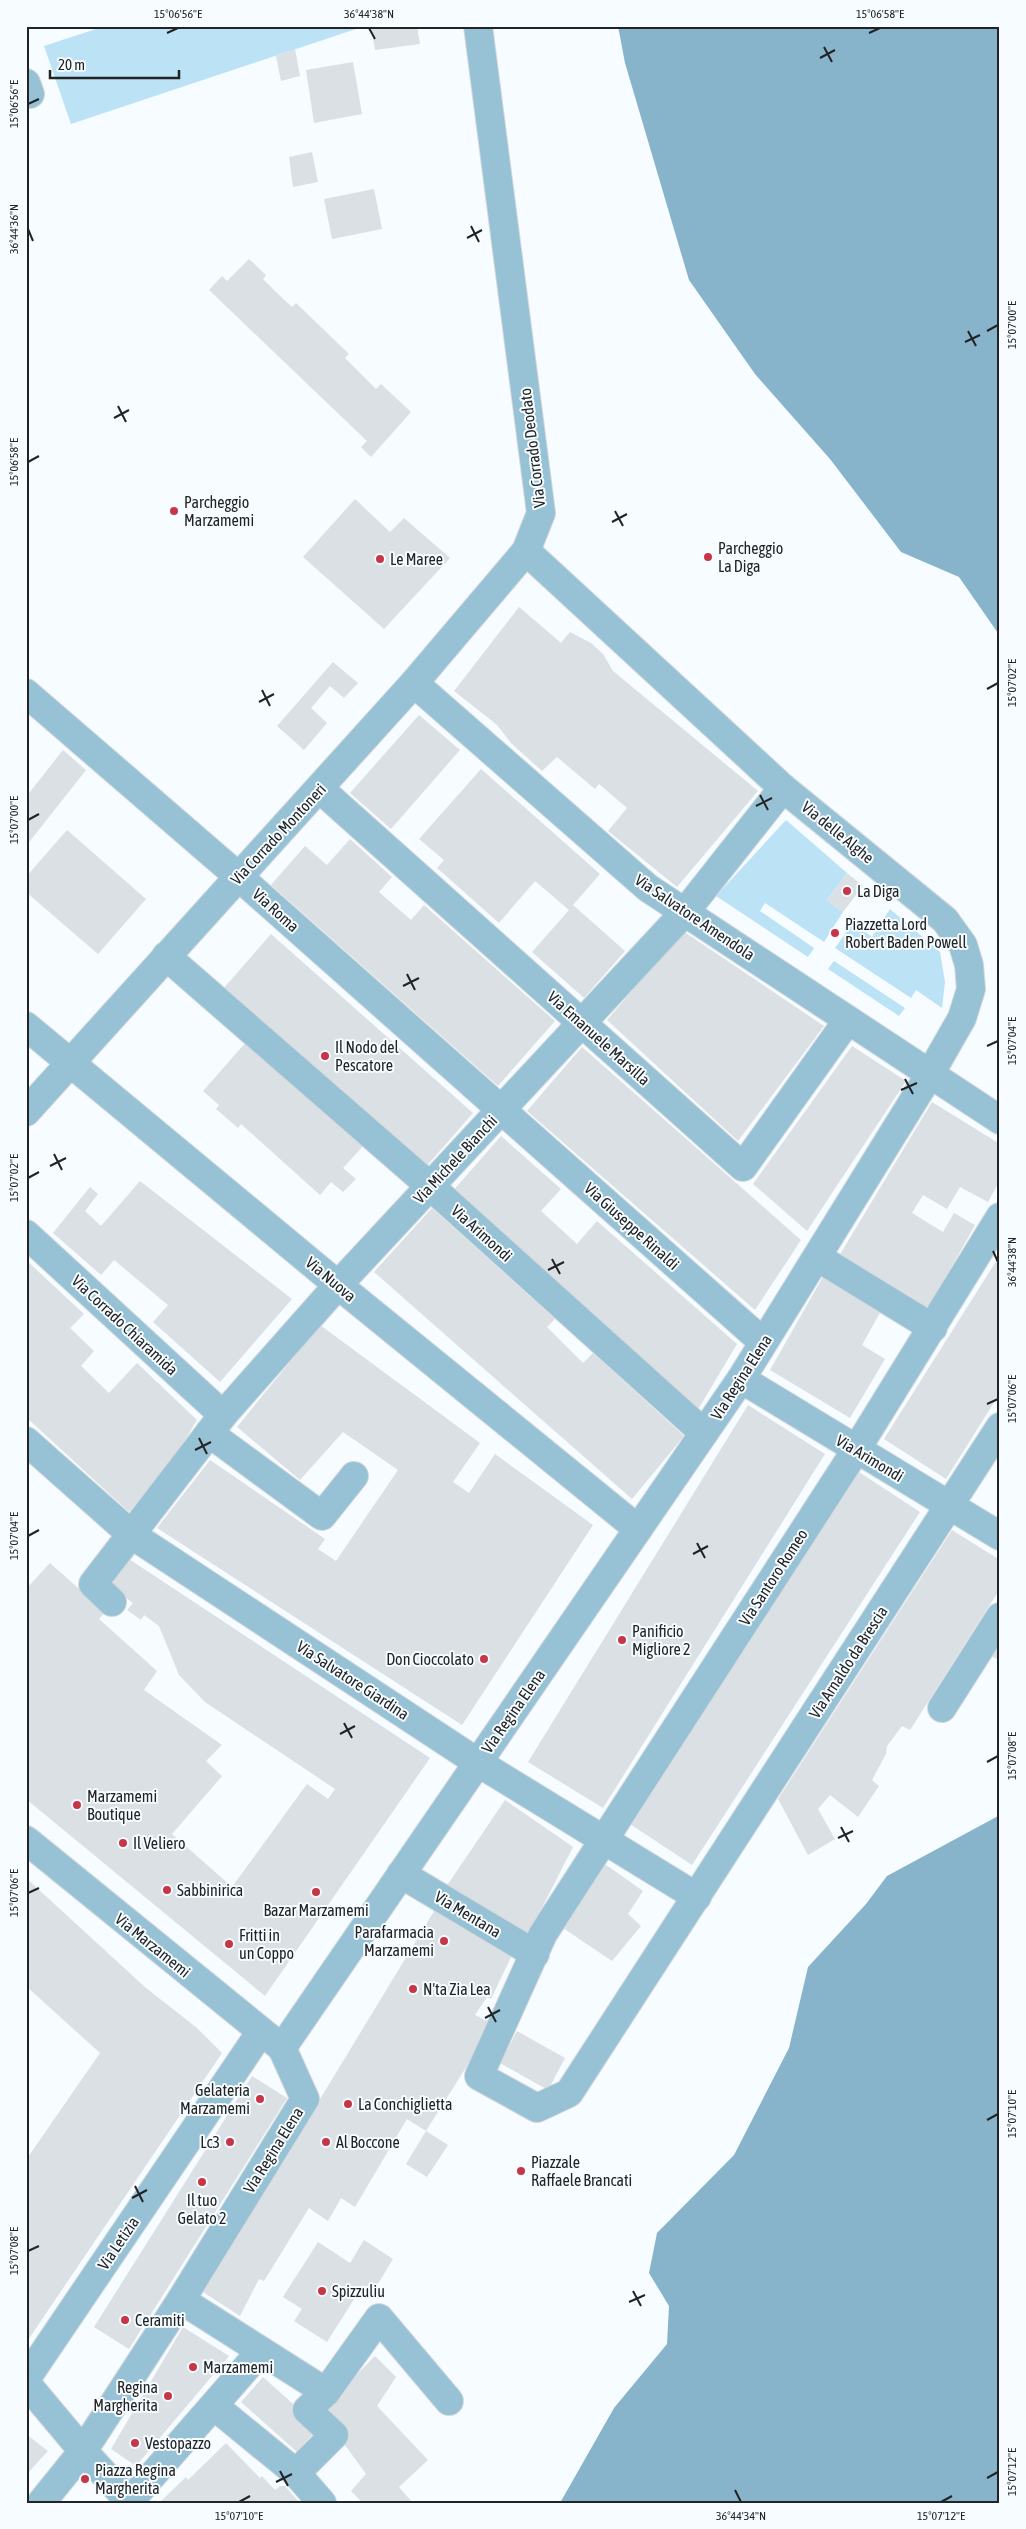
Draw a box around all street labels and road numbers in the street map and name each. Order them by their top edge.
street label: Via Corrado Deodato [516,387,548,509]
street label: Via Corrado Montoneri [227,780,329,888]
street label: Via delle Alghe [798,797,878,867]
street label: Via Salvatore Amendola [632,870,758,964]
street label: Via Roma [249,885,303,935]
street label: Via Emanuele Marsilla [544,987,654,1089]
street label: Via Michele Bianchi [410,1111,500,1207]
street label: Via Giuseppe Rinaldi [580,1179,683,1274]
street label: Via Arimondi [448,1201,516,1265]
street label: Via Nuova [302,1253,360,1305]
street label: Via Corrado Chiaramida [68,1271,182,1379]
street label: Via Regina Elena [707,1331,776,1423]
street label: Via Arimondi [833,1431,907,1485]
street label: Via Santoro Romeo [735,1525,811,1629]
street label: Via Arnaldo da Brescia [805,1603,891,1721]
street label: Via Salvatore Giardina [293,1637,413,1723]
street label: Via Regina Elena [478,1666,549,1757]
street label: Via Mentana [432,1887,504,1941]
street label: Via Marzamemi [112,1909,194,1981]
street label: Via Regina Elena [239,2104,307,2197]
street label: Via Letizia [94,2213,142,2273]

